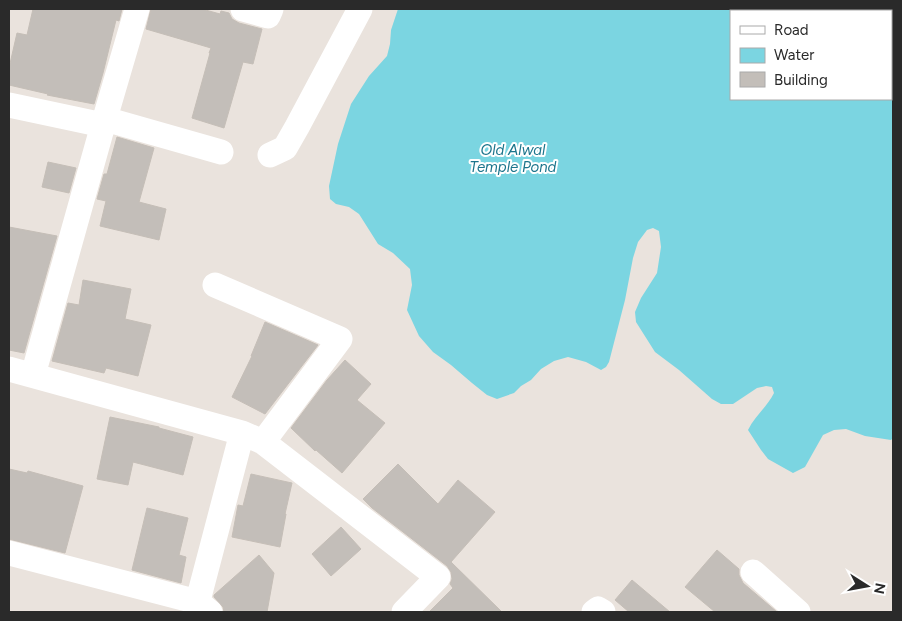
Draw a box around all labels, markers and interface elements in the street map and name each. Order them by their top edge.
legend [730,10,892,100]
text: Road [774,21,809,39]
text: Water [774,46,814,64]
text: Building [774,71,828,89]
water label: Old Alwal Temple Pond [470,141,557,176]
north arrow [842,561,892,611]
text: N [870,581,889,595]

